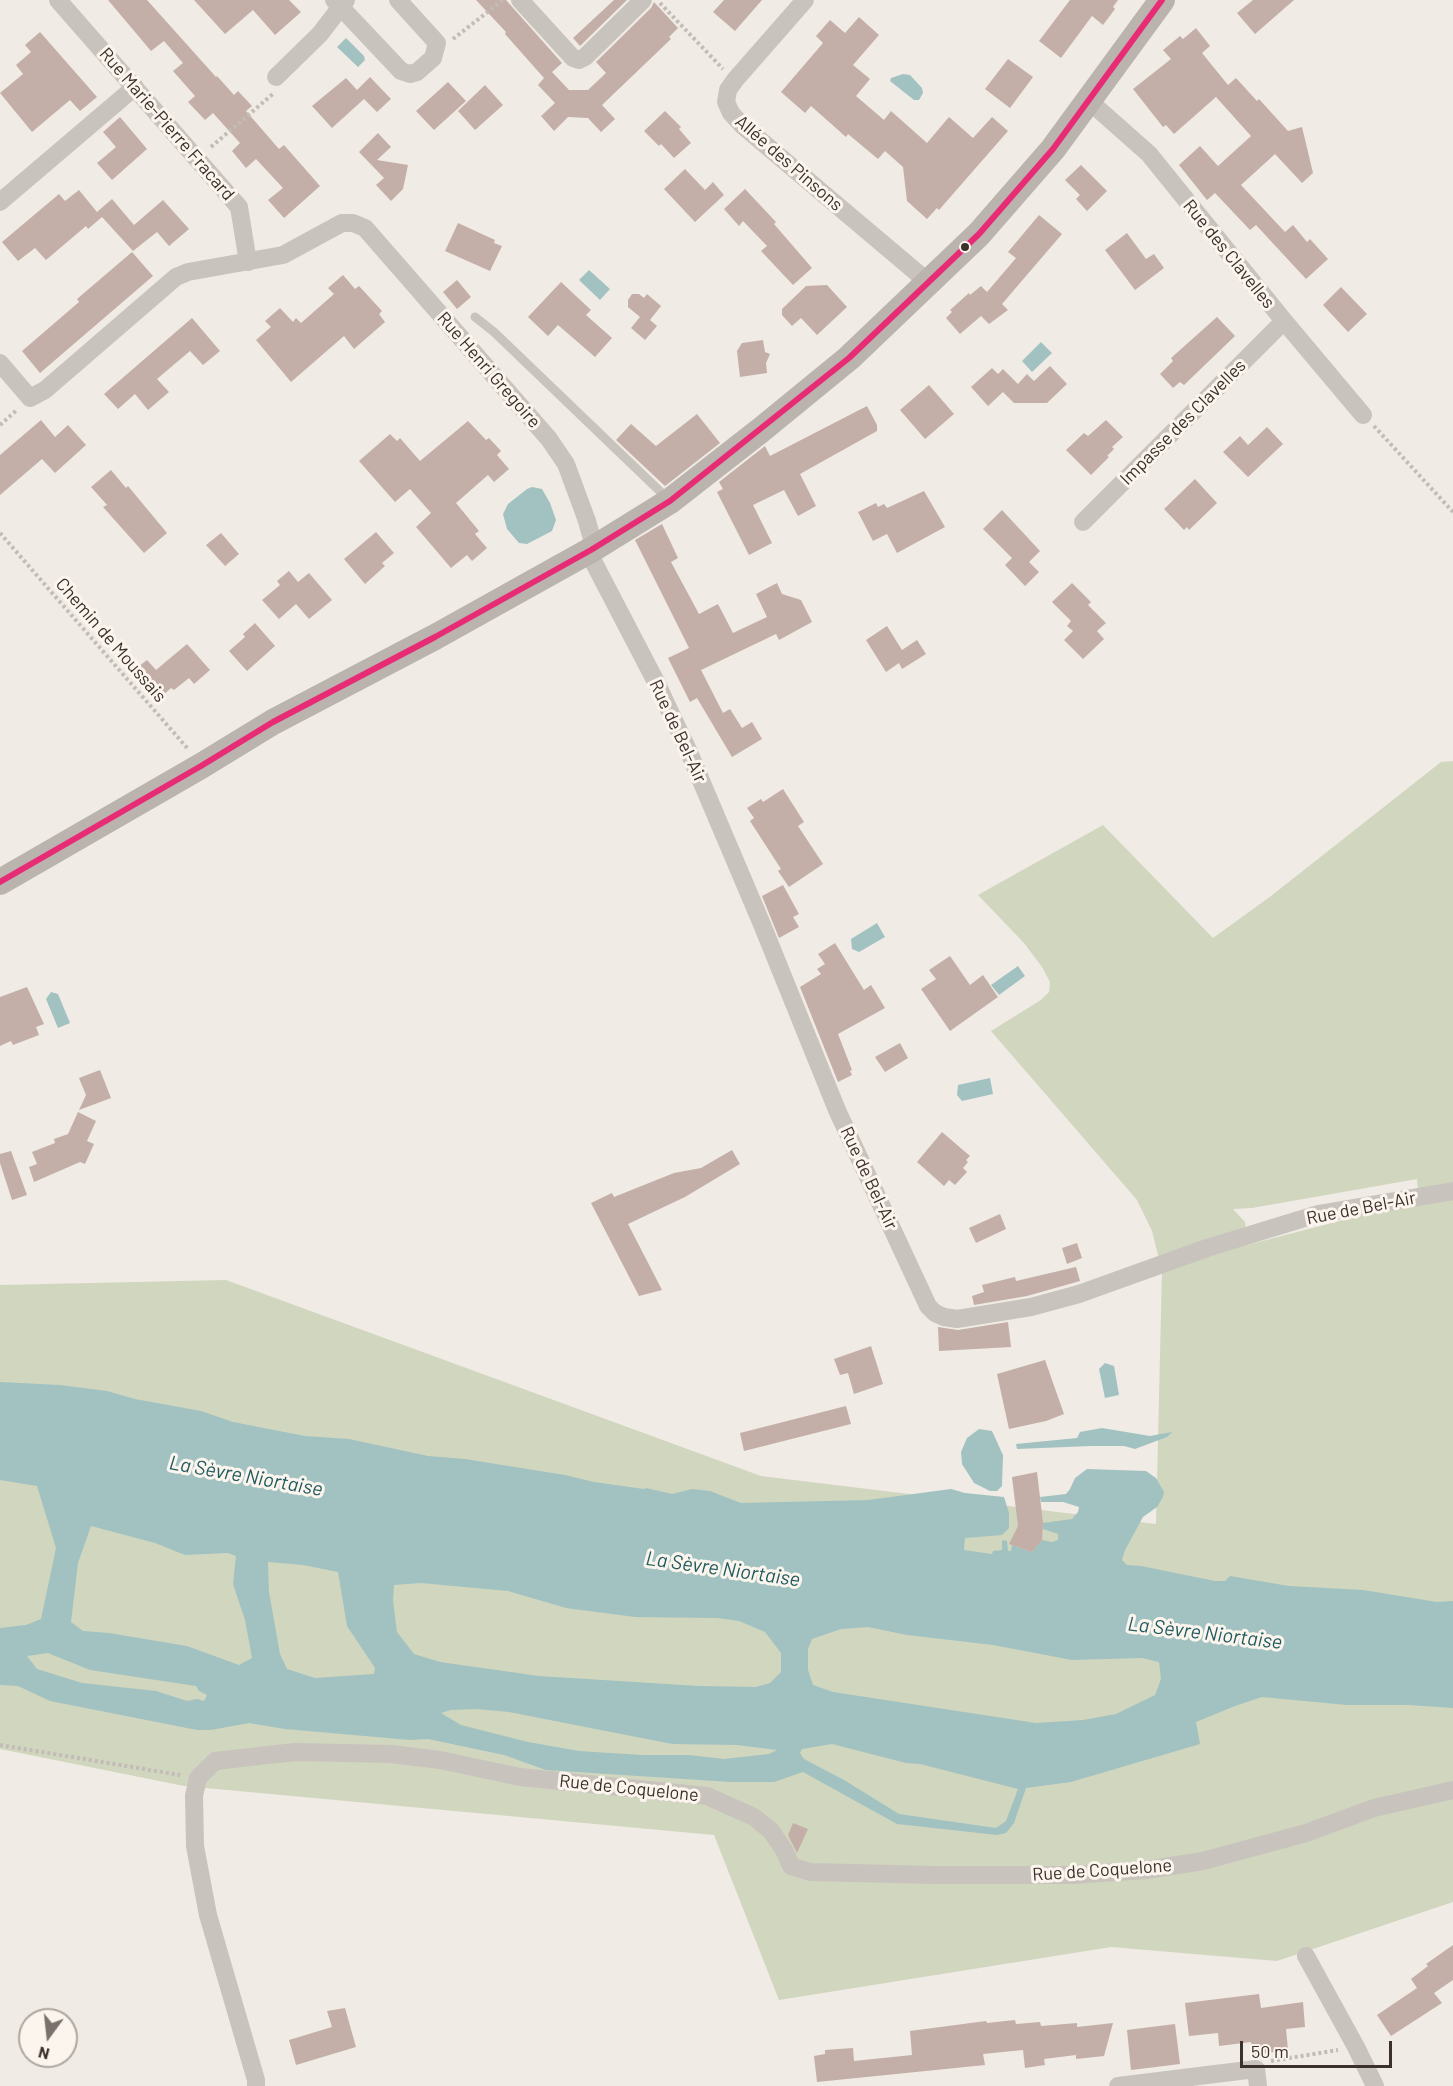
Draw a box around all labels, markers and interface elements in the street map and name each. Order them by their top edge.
street label: Rue Marie-Pierre Fracard [95,43,239,205]
street label: Allée des Pinsons [731,110,847,216]
street label: Rue des Clavelles [1179,195,1279,313]
unlabelled marker [959,241,971,253]
street label: Rue Henri Gregoire [433,308,545,432]
street label: Impasse des Clavelles [1116,355,1250,489]
street label: Chemin de Moussais [51,573,171,707]
street label: Rue de Bel-Air [645,676,711,786]
street label: Rue de Bel-Air [836,1123,902,1233]
street label: Rue de Bel-Air [1304,1187,1418,1229]
water label: La Sèvre Niortaise [167,1451,325,1501]
water label: La Sèvre Niortaise [644,1546,802,1592]
water label: La Sèvre Niortaise [1126,1612,1284,1654]
street label: Rue de Coquelone [558,1770,700,1806]
street label: Rue de Coquelone [1031,1854,1173,1886]
north arrow [18,2008,78,2068]
scale bar [1243,2029,1394,2067]
text: 50 m [1251,2040,1289,2062]
text: N [36,2043,51,2064]

